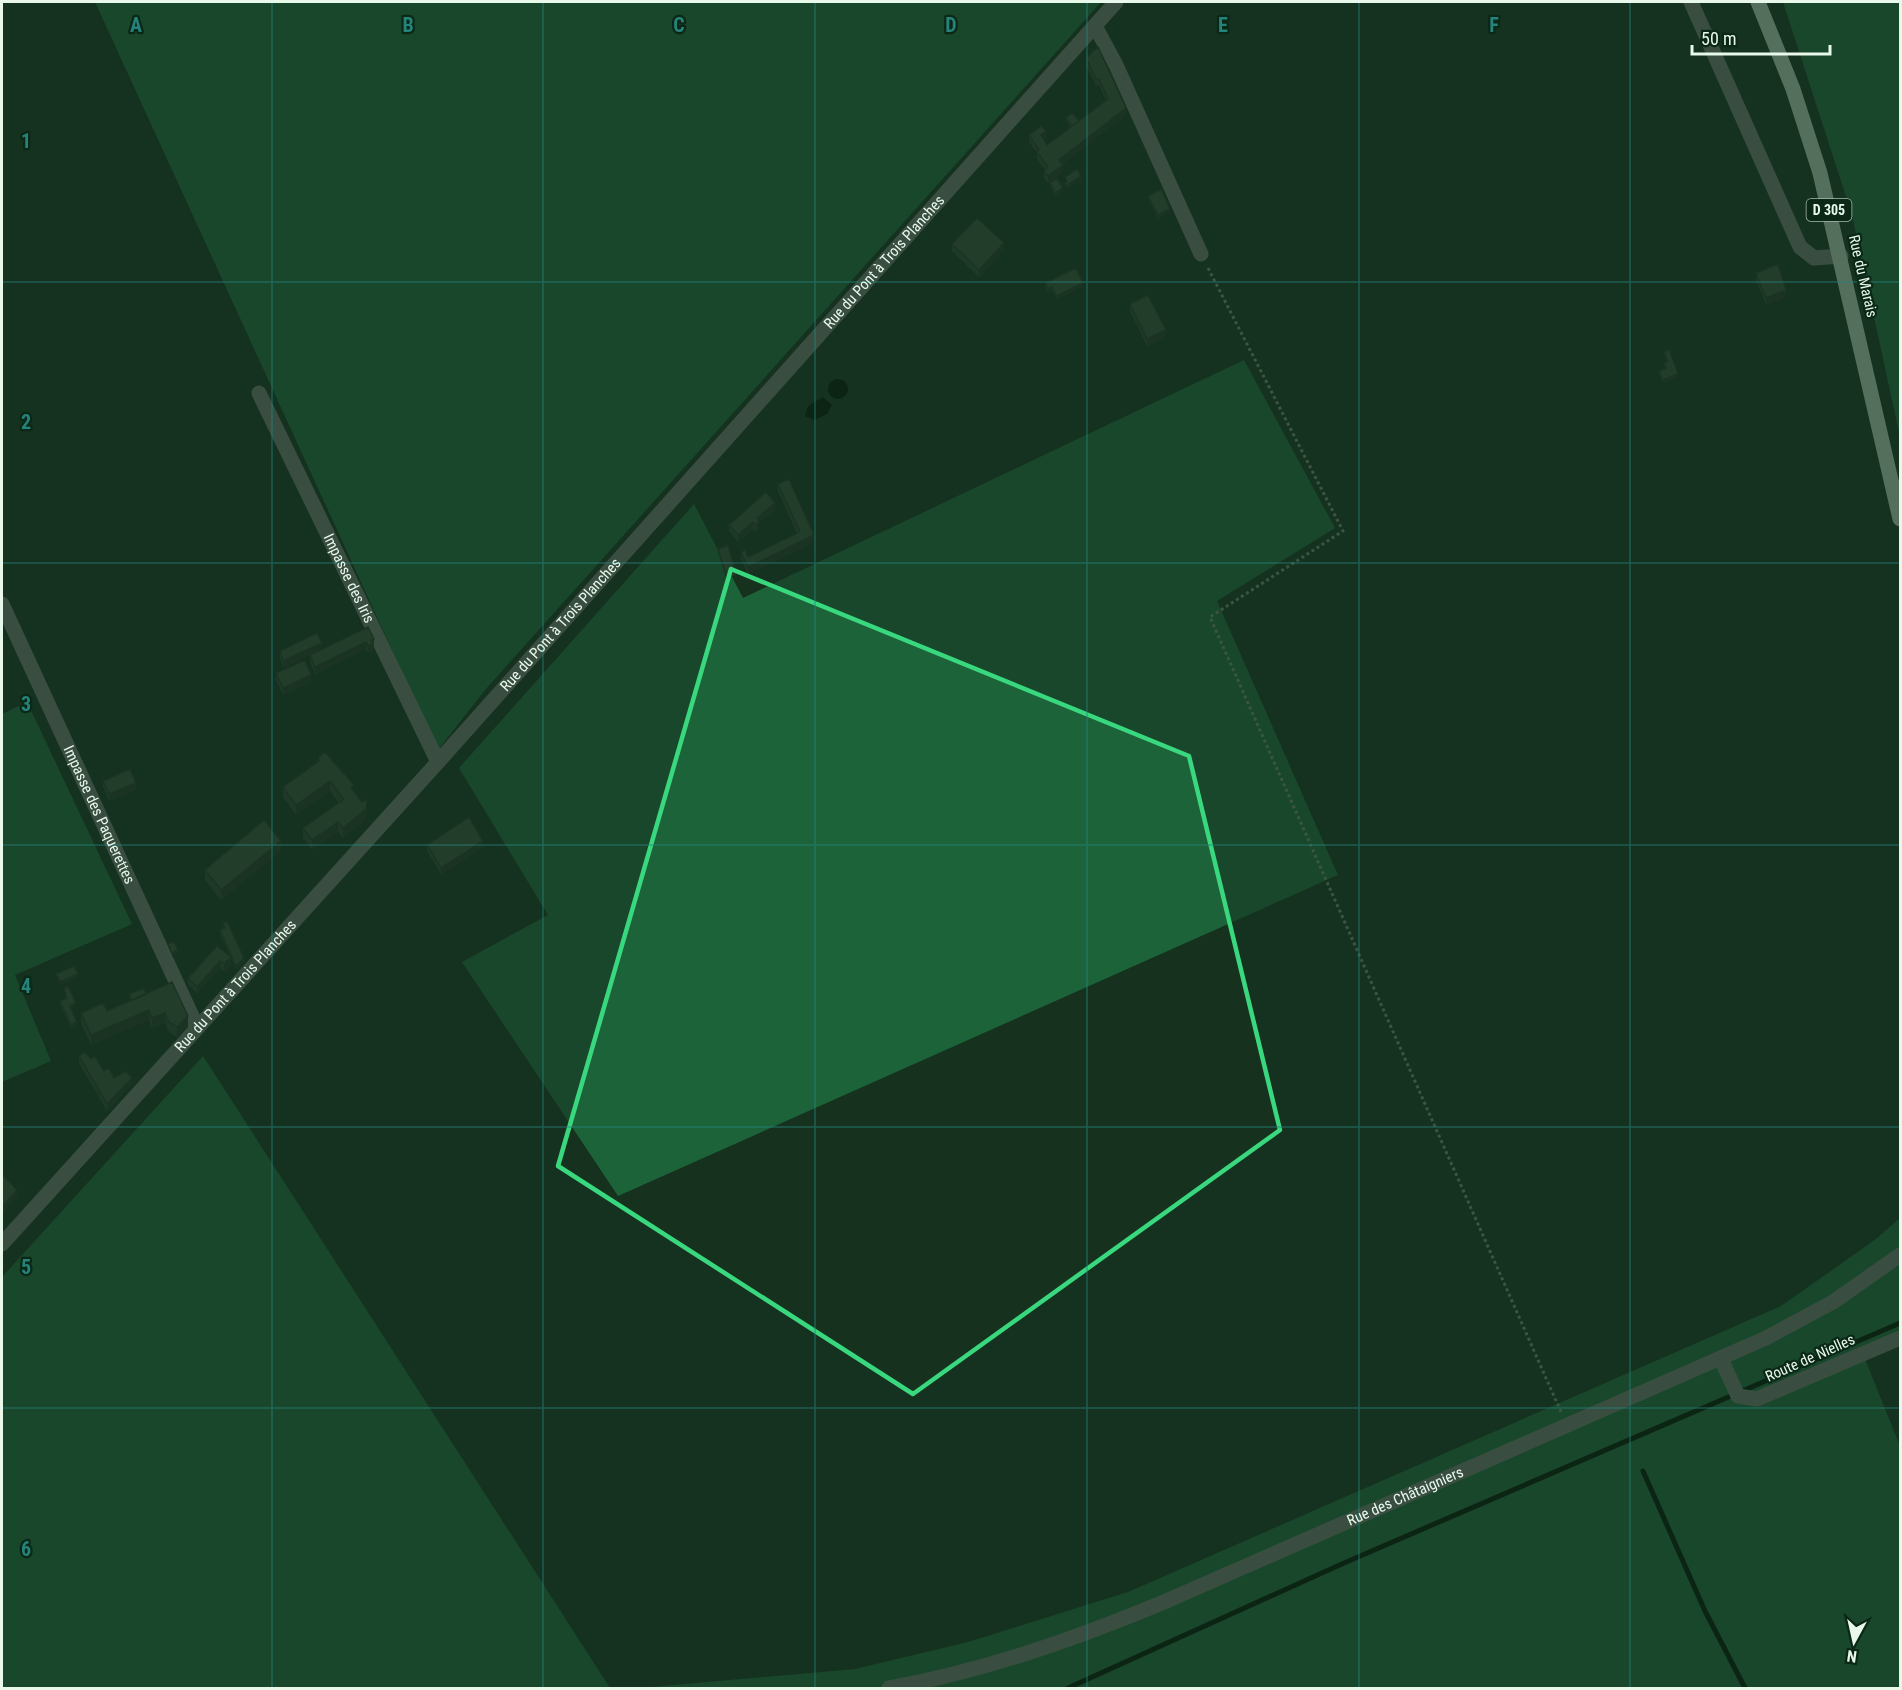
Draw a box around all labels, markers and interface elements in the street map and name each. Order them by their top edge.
text: A [130,13,142,37]
text: B [402,13,414,37]
text: C [673,13,685,37]
text: D [945,13,957,37]
text: E [1218,13,1228,37]
text: F [1489,13,1499,37]
scale bar [1692,18,1830,56]
text: 50 m [1701,28,1736,49]
text: 1 [21,129,31,153]
street label: Rue du Pont à Trois Planches [820,192,948,332]
road number: D 305 [1806,199,1852,221]
street label: Rue du Marais [1845,233,1881,319]
text: 2 [21,410,31,434]
street label: Impasse des Iris [320,531,378,626]
street label: Rue du Pont à Trois Planches [496,554,625,695]
text: 3 [21,692,31,716]
street label: Impasse des Paquerettes [60,743,139,887]
street label: Rue du Pont à Trois Planches [171,916,300,1056]
text: 4 [21,974,31,998]
text: 5 [21,1255,31,1279]
street label: Route de Nielles [1762,1330,1858,1386]
street label: Rue des Châtaigniers [1344,1463,1466,1530]
text: 6 [21,1537,31,1561]
north arrow [1824,1612,1884,1672]
text: N [1846,1646,1858,1666]

